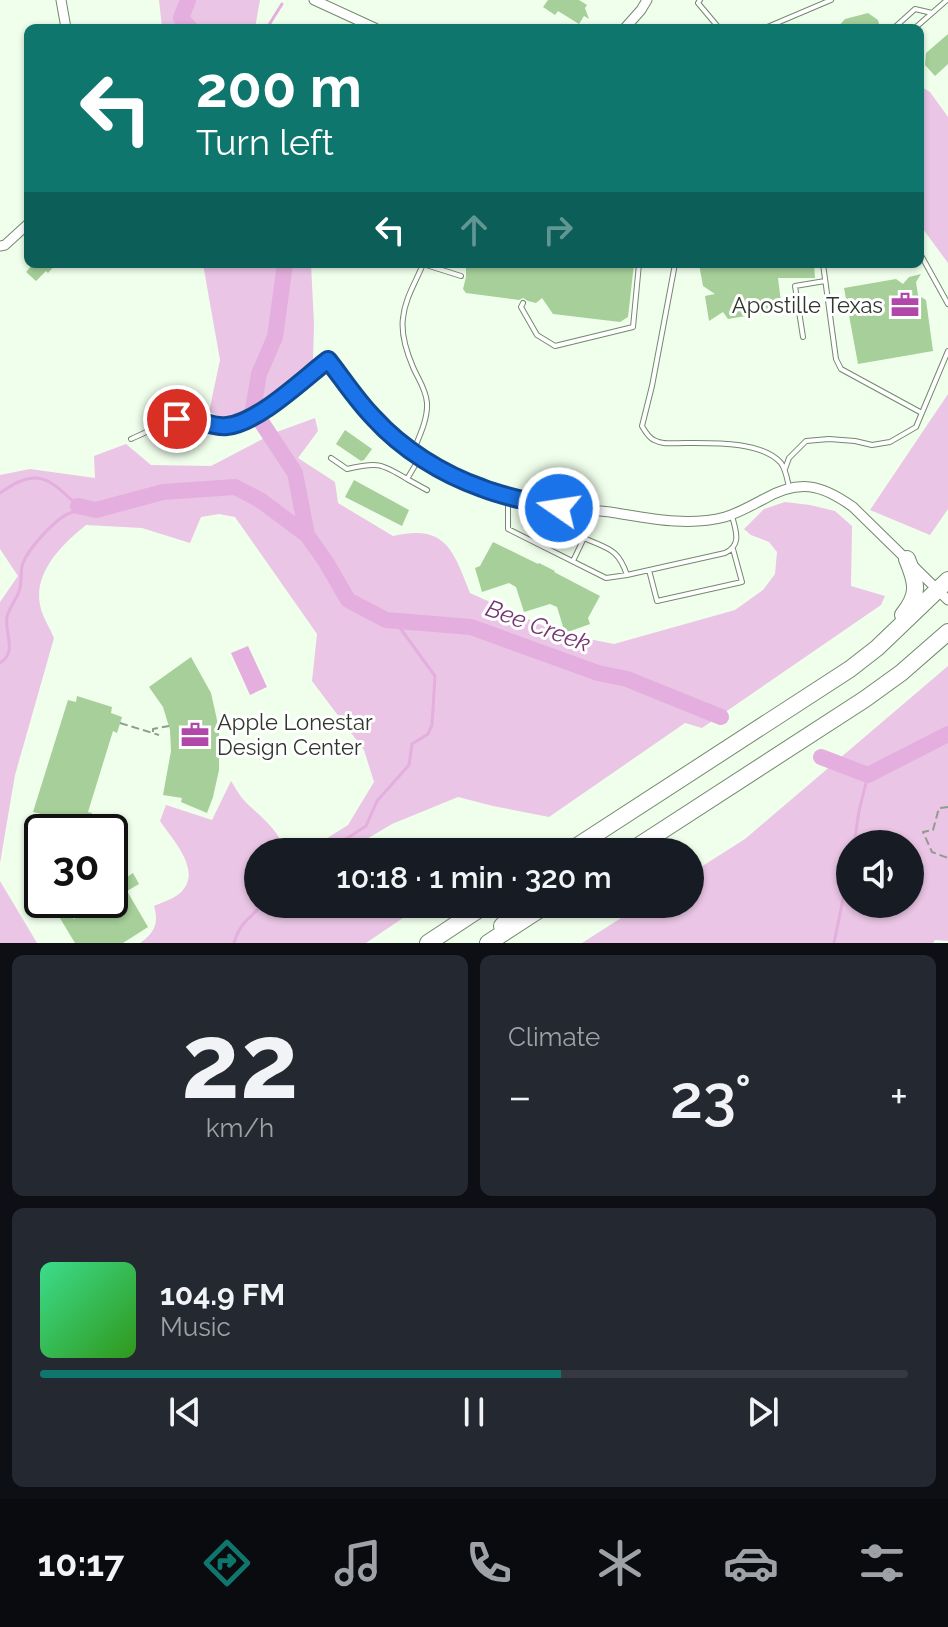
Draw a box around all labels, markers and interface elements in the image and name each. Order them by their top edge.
text: 200 m [196,54,362,120]
icon: left [64,56,168,160]
text: Turn left [196,121,334,163]
icon: left [368,208,412,252]
icon: ahead [452,208,496,252]
icon: right [536,208,580,252]
office icon: Apostille Texas [890,290,920,320]
place label: Apostille Texas [732,292,883,318]
pin [143,385,211,453]
icon: arrive [155,397,199,441]
position arrow [517,466,601,550]
water label: Bee Creek [482,593,595,658]
place label: Apple Lonestar Design Center [217,709,373,760]
office icon: Apple Lonestar Design Center [180,720,210,750]
speed limit sign: 30 [24,814,128,918]
map controls [836,830,924,918]
button: sound [836,830,924,918]
text: 10:18 · 1 min · 320 m [337,860,611,895]
text: 22 [181,1000,299,1122]
text: Climate [508,1022,600,1052]
text: 23° [670,1062,751,1132]
text: − [508,1071,532,1122]
text: + [890,1071,908,1122]
text: km/h [206,1113,274,1143]
text: 104.9 FM [160,1277,285,1312]
text: Music [160,1312,231,1342]
icon: previous [163,1390,207,1434]
icon: pause [452,1390,496,1434]
icon: next [741,1390,785,1434]
icon: directions [199,1535,255,1591]
icon: music [330,1535,386,1591]
icon: phone [461,1535,517,1591]
icon: climate [592,1535,648,1591]
icon: car [723,1535,779,1591]
icon: filters [854,1535,910,1591]
text: 10:17 [38,1542,124,1584]

